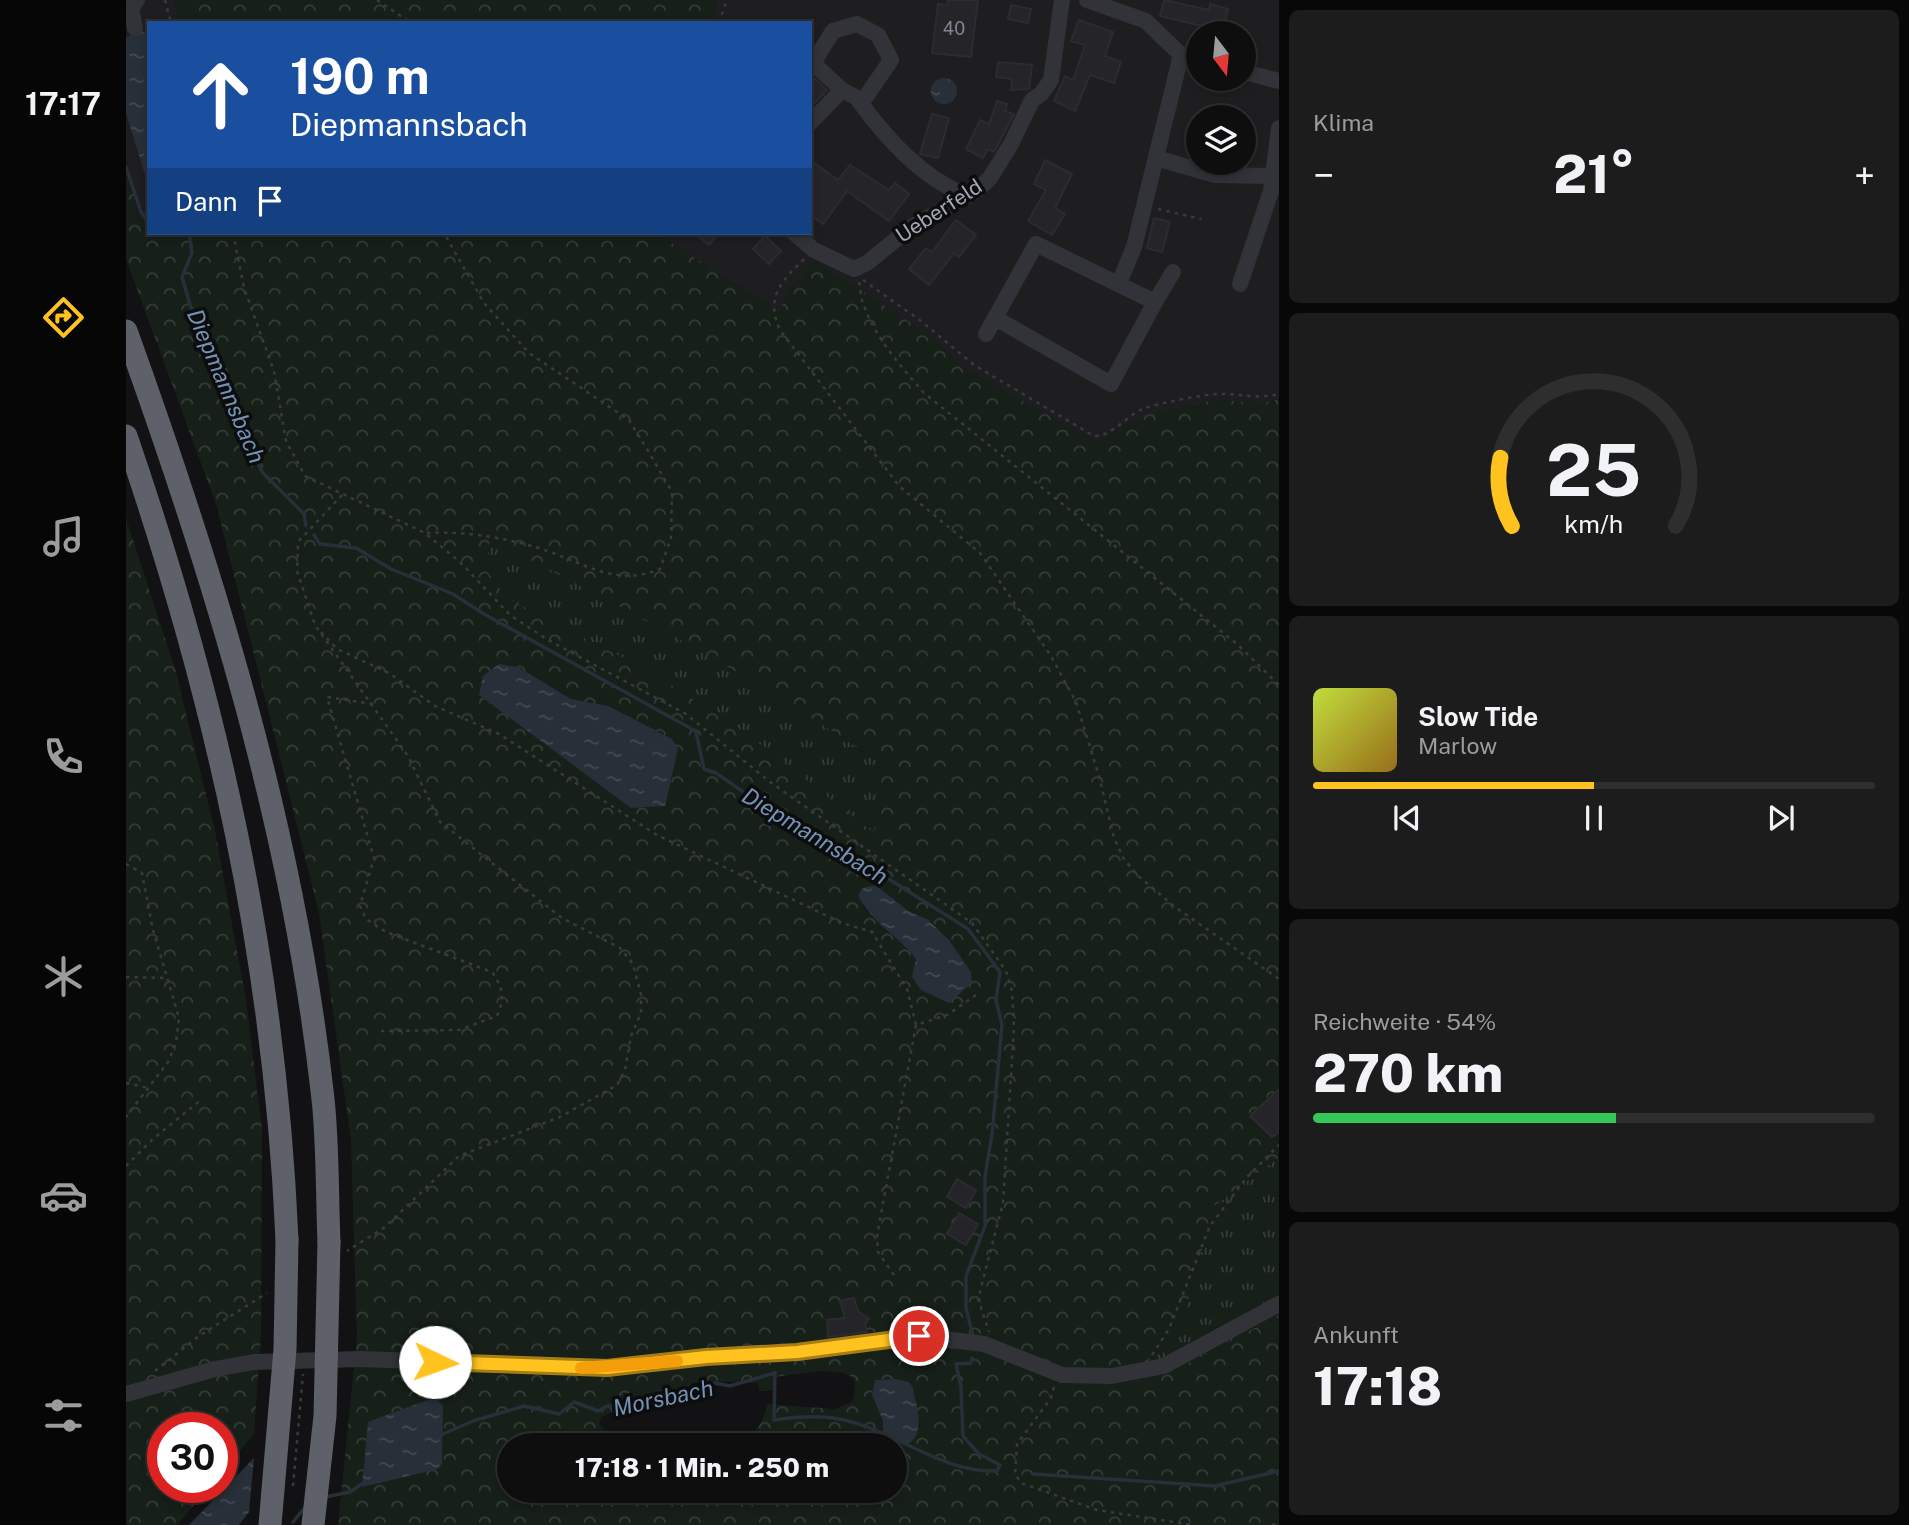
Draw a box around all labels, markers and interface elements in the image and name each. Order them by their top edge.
house number: 40 [943,18,965,39]
north arrow [1186,21,1256,91]
map controls [1186,21,1256,175]
text: 190 m [290,47,430,105]
icon: ahead [175,49,266,140]
text: 17:17 [25,85,101,122]
button: layers [1186,105,1256,175]
text: Diepmannsbach [290,106,528,143]
text: Klima [1313,109,1374,136]
text: 21° [1553,144,1635,205]
text: − [1313,153,1334,198]
text: + [1854,153,1875,198]
street label: Ueberfeld [891,173,987,248]
icon: arrive [251,182,289,220]
text: Dann [175,186,237,217]
icon: directions [39,293,88,342]
water label: Diepmannsbach [182,305,271,467]
text: 25 [1546,427,1642,512]
text: km/h [1565,508,1623,538]
icon: music [39,512,88,561]
text: Slow Tide [1418,701,1538,732]
icon: phone [39,732,88,781]
text: Marlow [1418,732,1497,759]
water label: Diepmannsbach [738,781,893,890]
icon: previous [1388,799,1426,837]
icon: pause [1575,799,1613,837]
icon: next [1762,799,1800,837]
icon: climate [39,952,88,1001]
text: Reichweite · 54% [1313,1008,1496,1035]
text: 270 km [1313,1043,1503,1104]
icon: car [39,1171,88,1220]
pin [889,1306,949,1366]
icon: arrive [900,1317,938,1355]
text: Ankunft [1313,1321,1399,1348]
position arrow [398,1325,472,1399]
text: 17:18 [1313,1356,1442,1417]
water label: Morsbach [610,1374,716,1421]
icon: filters [39,1391,88,1440]
speed limit sign: 30 [147,1412,238,1503]
text: 17:18 · 1 Min. · 250 m [575,1452,829,1483]

